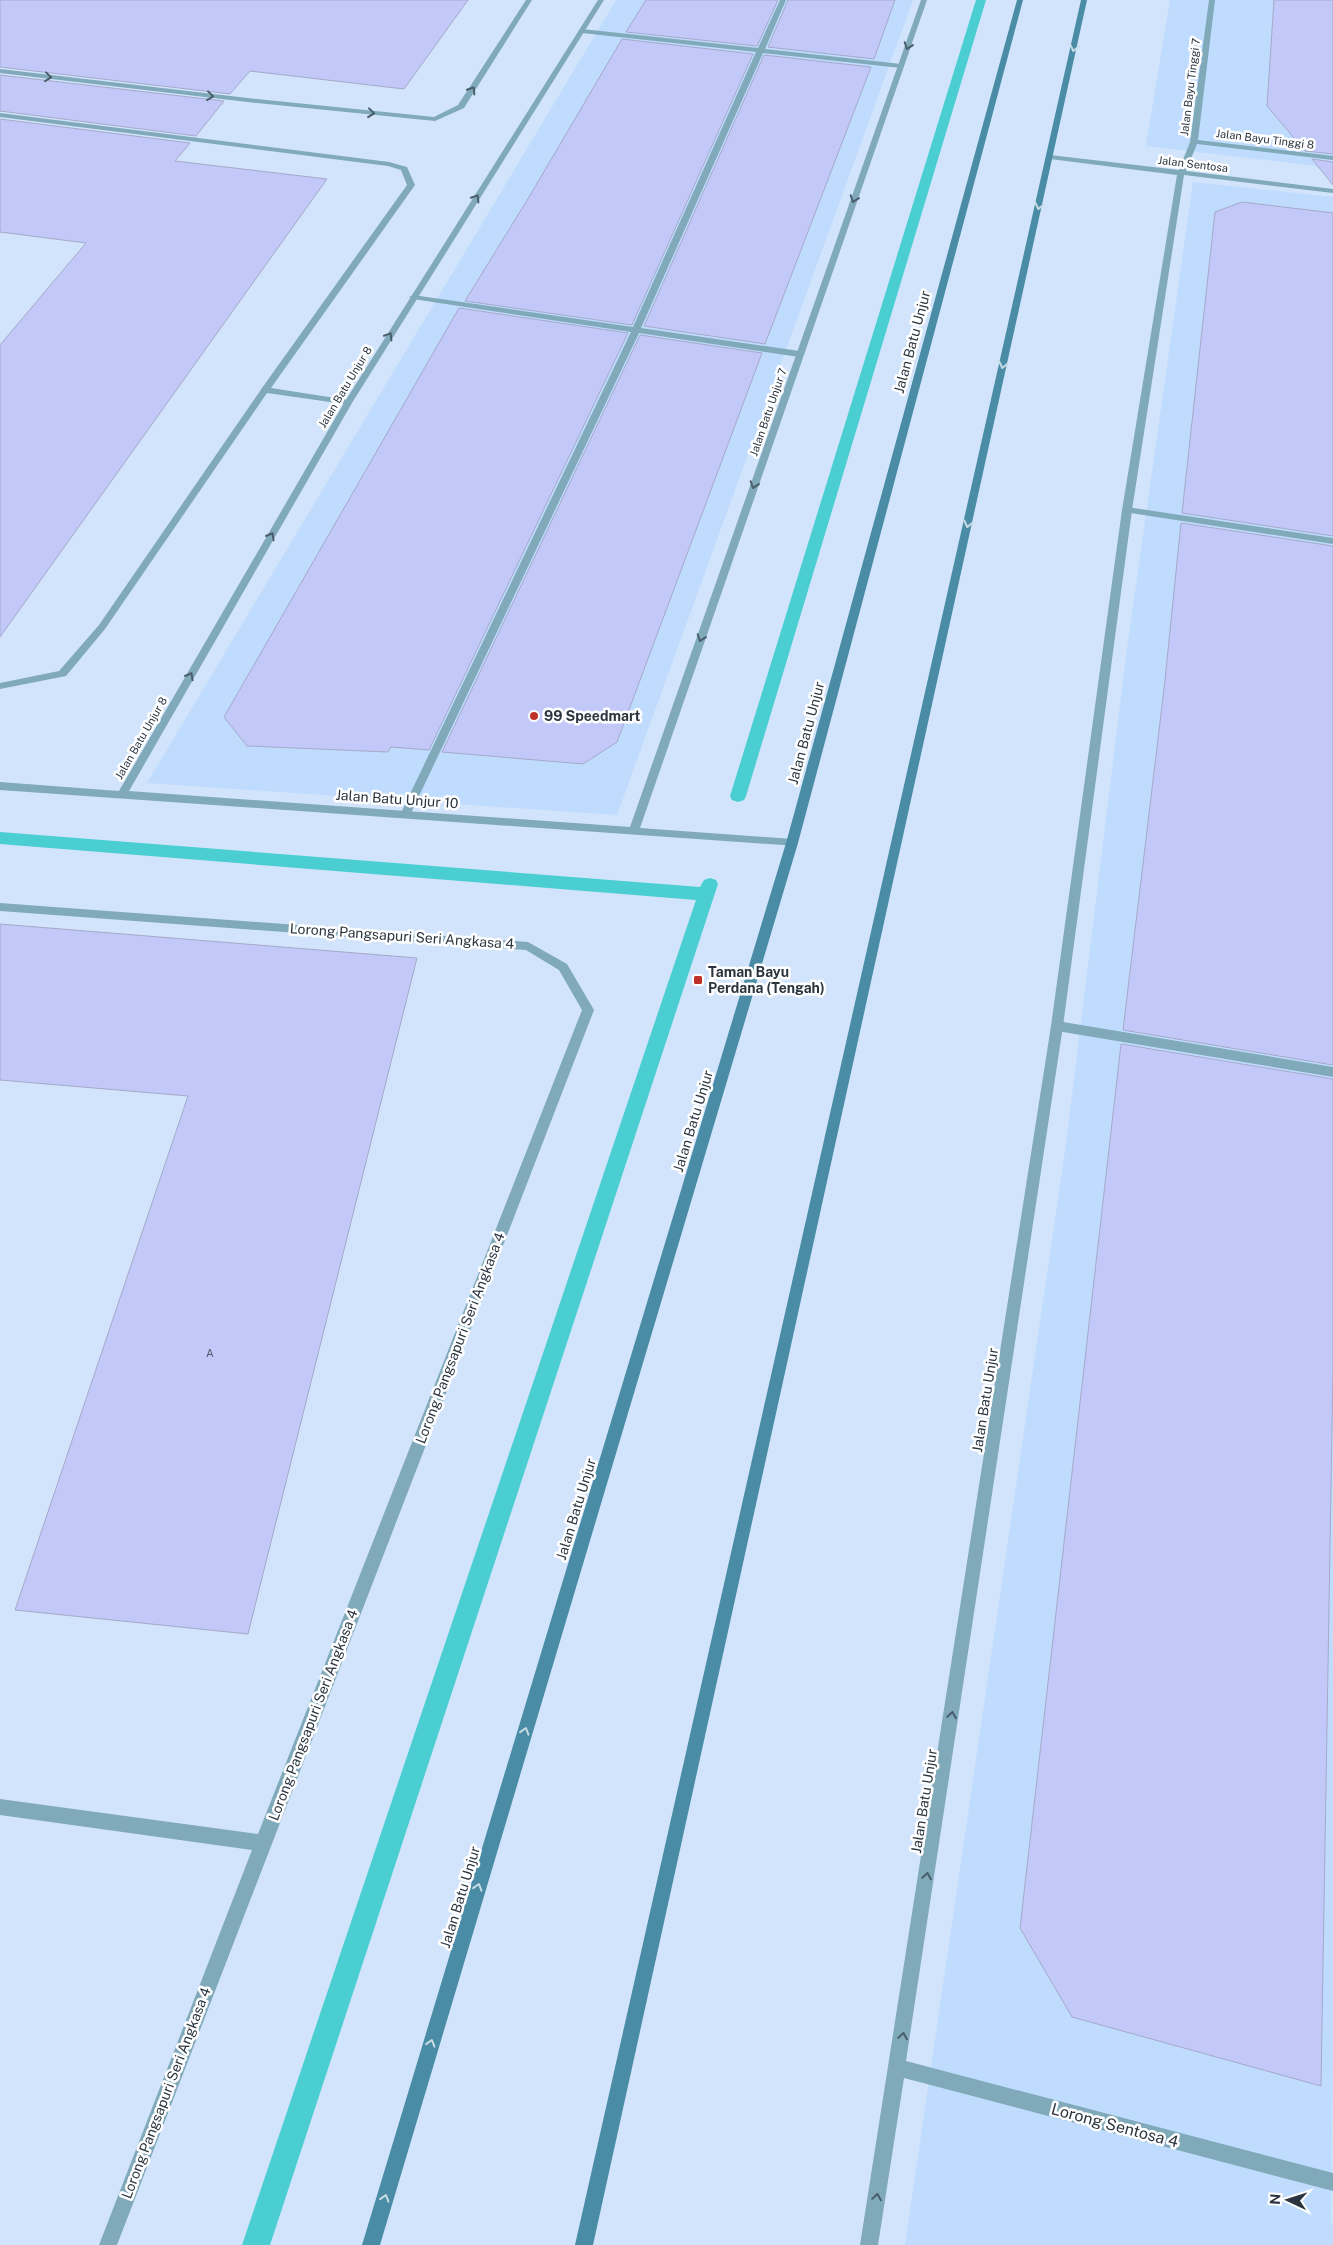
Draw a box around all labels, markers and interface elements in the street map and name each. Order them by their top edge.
street label: Jalan Bayu Tinggi 7 [1178,37,1202,136]
one-way arrow [904,41,914,50]
one-way arrow [1069,43,1080,52]
one-way arrow [45,71,53,82]
one-way arrow [466,86,475,95]
one-way arrow [206,90,214,101]
one-way arrow [368,107,376,118]
street label: Jalan Bayu Tinggi 8 [1215,127,1315,151]
street label: Jalan Sentosa [1157,154,1229,174]
one-way arrow [470,194,479,204]
one-way arrow [850,195,860,203]
one-way arrow [1034,202,1045,211]
street label: Jalan Batu Unjur [891,289,933,395]
one-way arrow [383,332,393,341]
street label: Jalan Batu Unjur 8 [316,344,374,430]
one-way arrow [999,360,1009,369]
street label: Jalan Batu Unjur 7 [747,366,789,458]
one-way arrow [750,480,760,489]
one-way arrow [963,519,974,528]
one-way arrow [265,532,275,541]
one-way arrow [697,634,707,642]
one-way arrow [183,673,193,682]
street label: Jalan Batu Unjur [785,680,827,786]
street label: Jalan Batu Unjur 8 [113,695,169,781]
place label: 99 Speedmart [544,708,641,724]
marker: 99 Speedmart [528,710,540,722]
street label: Jalan Batu Unjur 10 [335,787,459,811]
street label: Lorong Pangsapuri Seri Angkasa 4 [289,920,515,952]
place label: Taman Bayu Perdana (Tengah) [708,964,825,996]
marker: Taman Bayu Perdana (Tengah) [692,974,704,986]
street label: Jalan Batu Unjur [670,1068,716,1174]
street label: Lorong Pangsapuri Seri Angkasa 4 [412,1230,508,1446]
house number: A [206,1347,214,1359]
street label: Jalan Batu Unjur [969,1347,1001,1453]
street label: Jalan Batu Unjur [553,1456,599,1562]
street label: Lorong Pangsapuri Seri Angkasa 4 [265,1607,361,1823]
one-way arrow [946,1711,957,1719]
one-way arrow [520,1728,530,1736]
street label: Jalan Batu Unjur [908,1748,940,1854]
street label: Jalan Batu Unjur [437,1844,483,1950]
one-way arrow [922,1871,932,1880]
one-way arrow [473,1883,483,1892]
street label: Lorong Pangsapuri Seri Angkasa 4 [118,1985,214,2201]
one-way arrow [897,2032,907,2041]
one-way arrow [426,2039,436,2047]
street label: Lorong Sentosa 4 [1049,2099,1181,2152]
north arrow [1263,2175,1313,2225]
one-way arrow [871,2193,882,2201]
text: N [1267,2193,1283,2205]
one-way arrow [379,2195,389,2203]

